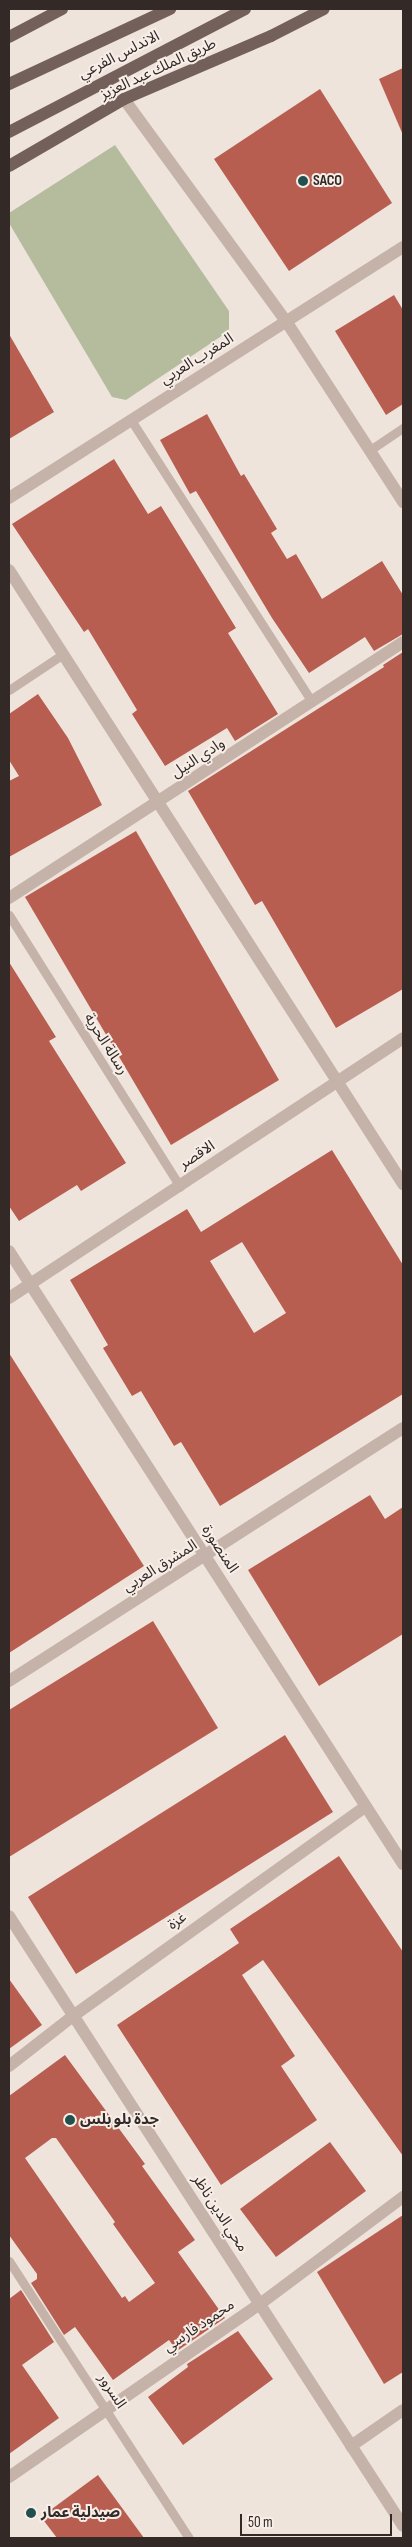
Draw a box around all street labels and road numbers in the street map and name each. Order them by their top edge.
street label: الاندلس الفرعي [75,27,163,83]
street label: طريق الملك عبد العزيز [97,34,219,104]
street label: المغرب العربي [157,329,237,389]
street label: وادي النيل [168,734,228,782]
street label: رسالة الحرية [80,1010,132,1078]
street label: الاقصر [176,1137,218,1173]
street label: المنصورة [198,1522,242,1576]
street label: المشرق العربي [120,1536,200,1596]
street label: غزة [164,1908,190,1934]
street label: محي الدين ناظر [188,2171,252,2255]
street label: محمود فارسي [160,2296,238,2356]
street label: السرور [94,2370,130,2412]

